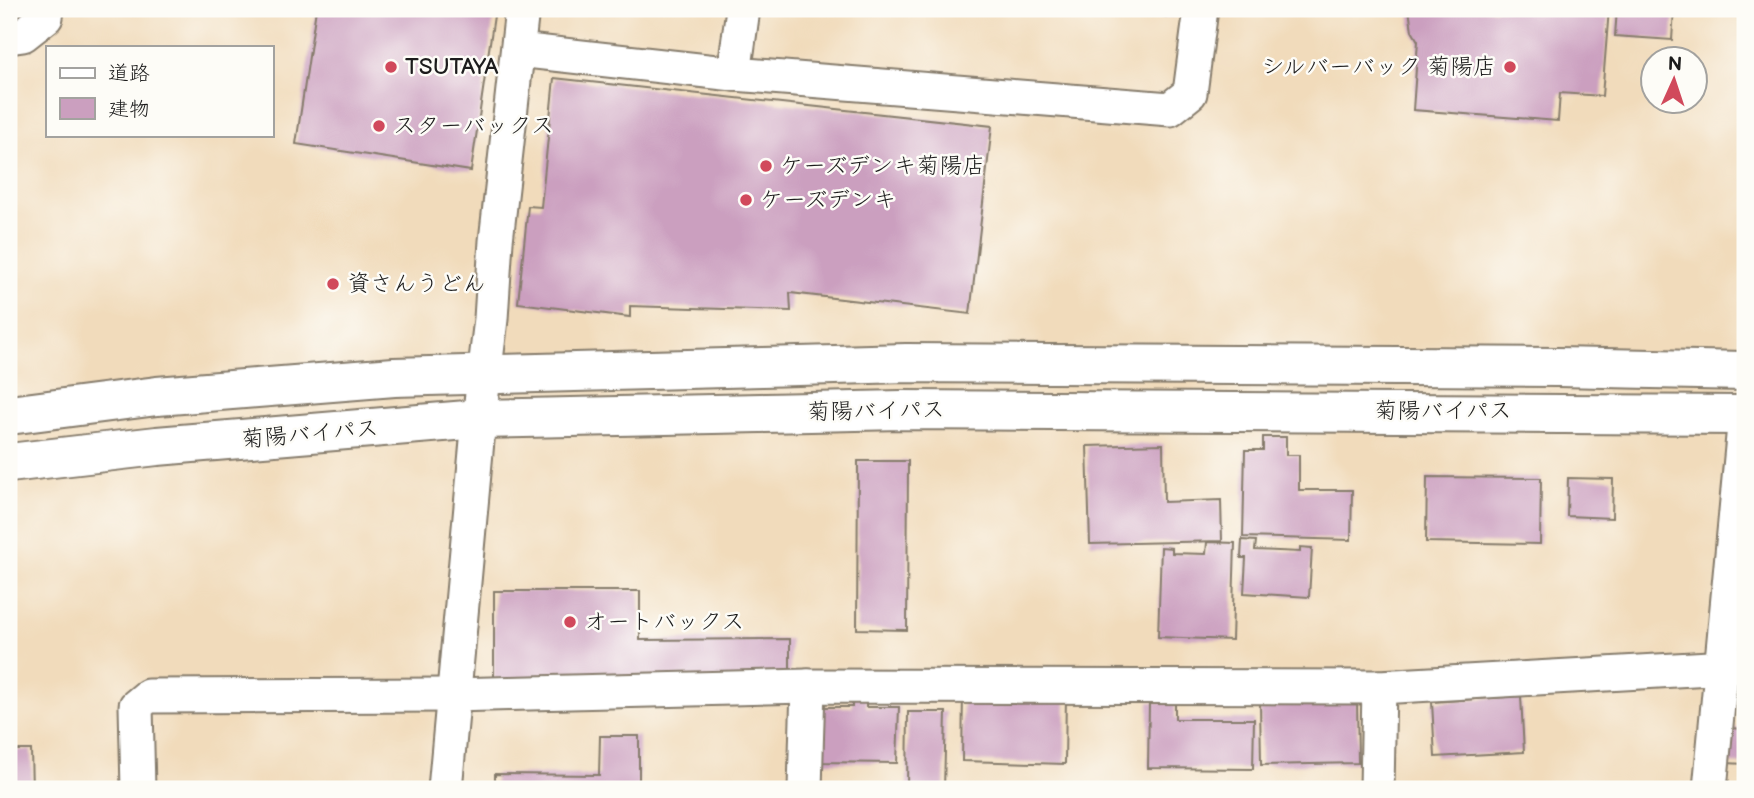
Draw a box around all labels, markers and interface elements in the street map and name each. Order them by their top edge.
legend [46,46,273,136]
north arrow [1638,46,1708,116]
place label: TSUTAYA [405,53,499,81]
place label: シルバーバック 菊陽店 [1261,53,1496,81]
text: N [1667,53,1683,76]
marker: TSUTAYA [383,59,399,75]
marker: シルバーバック 菊陽店 [1502,59,1518,75]
text: 道路 [108,61,150,86]
text: 建物 [108,97,150,122]
place label: スターバックス [393,112,554,140]
marker: スターバックス [371,118,387,134]
place label: ケーズデンキ菊陽店 [780,152,985,180]
marker: ケーズデンキ菊陽店 [758,158,774,174]
place label: ケーズデンキ [760,186,896,214]
marker: ケーズデンキ [738,192,754,208]
place label: 資さんうどん [347,270,485,298]
marker: 資さんうどん [325,276,341,292]
street label: 菊陽バイパス [807,396,945,426]
street label: 菊陽バイパス [1374,397,1512,425]
street label: 菊陽バイパス [240,414,380,454]
place label: オートバックス [584,608,745,636]
marker: オートバックス [562,614,578,630]

